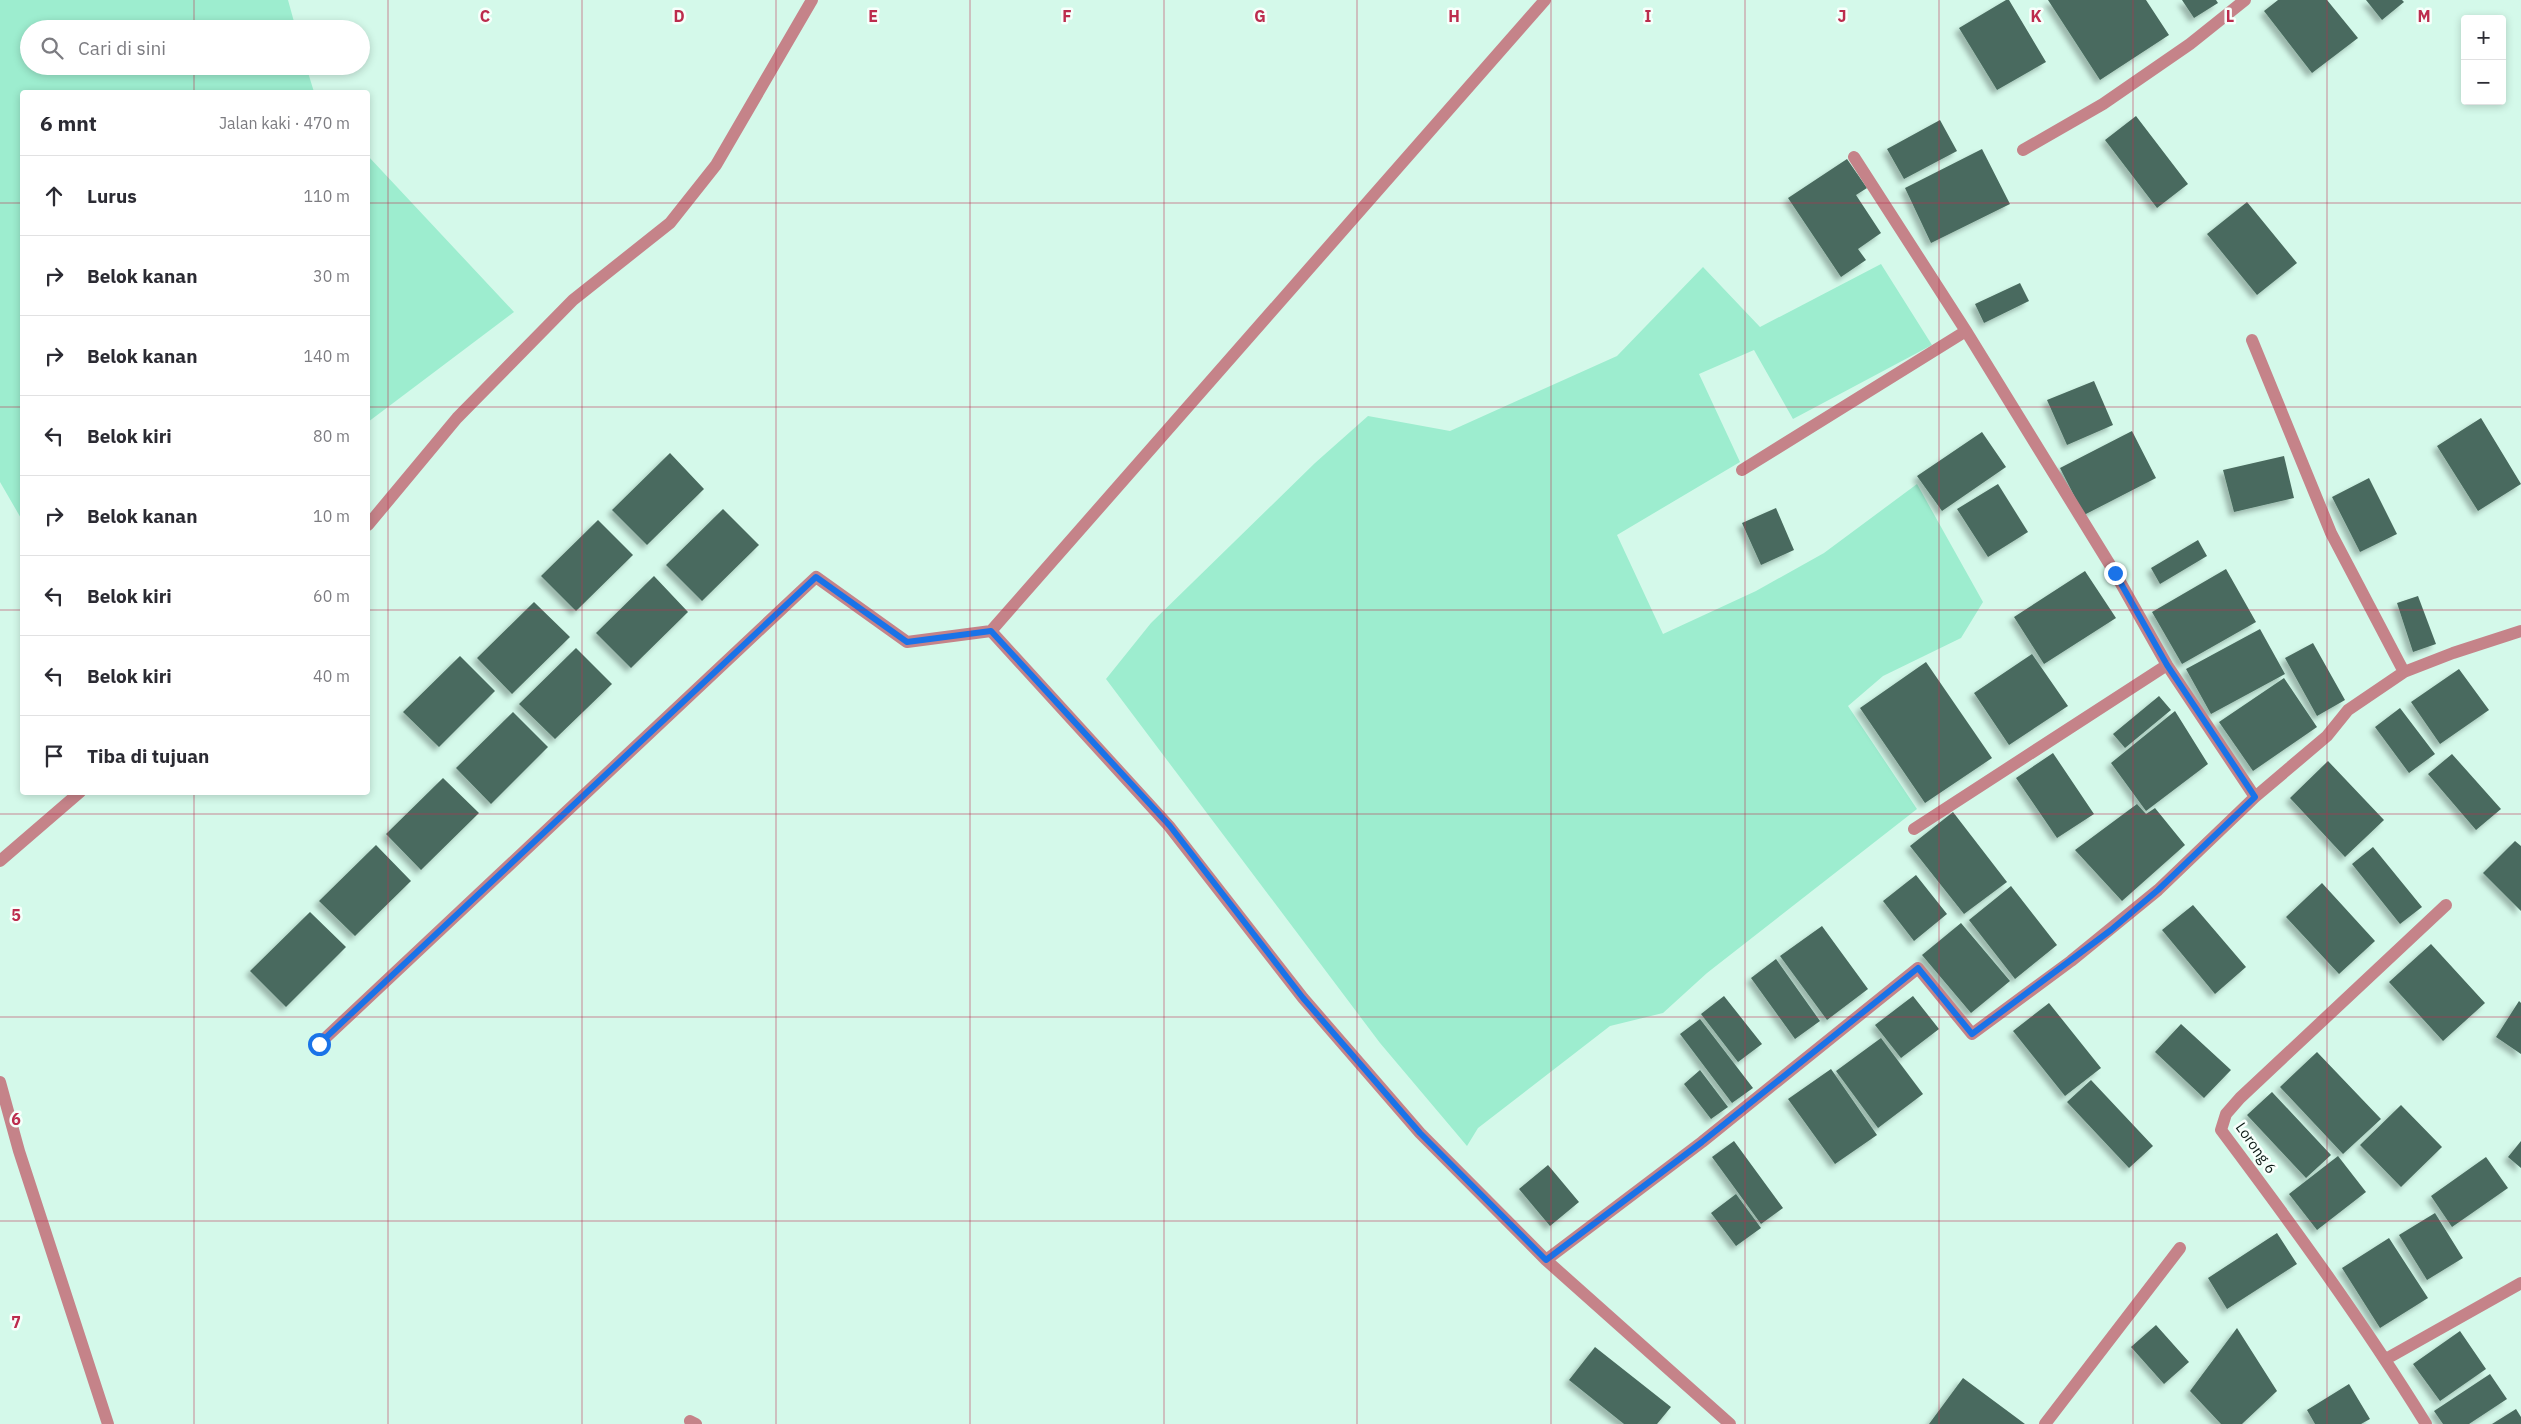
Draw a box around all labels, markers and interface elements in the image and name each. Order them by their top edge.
text: C [480,6,490,26]
text: D [673,6,685,26]
text: E [868,6,878,26]
text: F [1062,6,1072,26]
text: G [1254,6,1266,26]
text: H [1448,6,1460,26]
text: I [1645,6,1652,26]
text: J [1838,6,1846,26]
text: K [2030,6,2042,26]
text: L [2226,6,2234,26]
text: M [2417,6,2431,26]
map controls [2461,15,2506,105]
button: + [2461,15,2506,60]
search box [20,20,370,75]
icon: search [38,34,66,62]
text: Cari di sini [78,36,166,60]
button: − [2461,60,2506,105]
text: 6 mnt [40,109,97,137]
text: Jalan kaki · 470 m [219,113,350,133]
icon: ahead [40,182,68,210]
text: Lurus [87,184,137,208]
text: 110 m [303,186,350,206]
icon: right [40,262,68,290]
text: Belok kanan [87,264,198,288]
text: 30 m [313,266,350,286]
icon: right [40,342,68,370]
text: Belok kanan [87,344,198,368]
text: 140 m [303,346,350,366]
icon: left [40,422,68,450]
text: Belok kiri [87,424,172,448]
text: 80 m [313,426,350,446]
icon: right [40,502,68,530]
text: Belok kanan [87,504,198,528]
text: 10 m [313,506,350,526]
route end [2104,562,2127,585]
icon: left [40,582,68,610]
text: Belok kiri [87,584,172,608]
text: 60 m [313,586,350,606]
icon: left [40,662,68,690]
text: Belok kiri [87,664,172,688]
text: 40 m [313,666,350,686]
icon: arrive [40,742,68,770]
text: Tiba di tujuan [87,744,209,768]
text: 5 [11,905,21,925]
route start [308,1033,331,1056]
text: 6 [11,1109,21,1129]
street label: Lorong 6 [2232,1118,2281,1177]
text: 7 [11,1312,21,1332]

